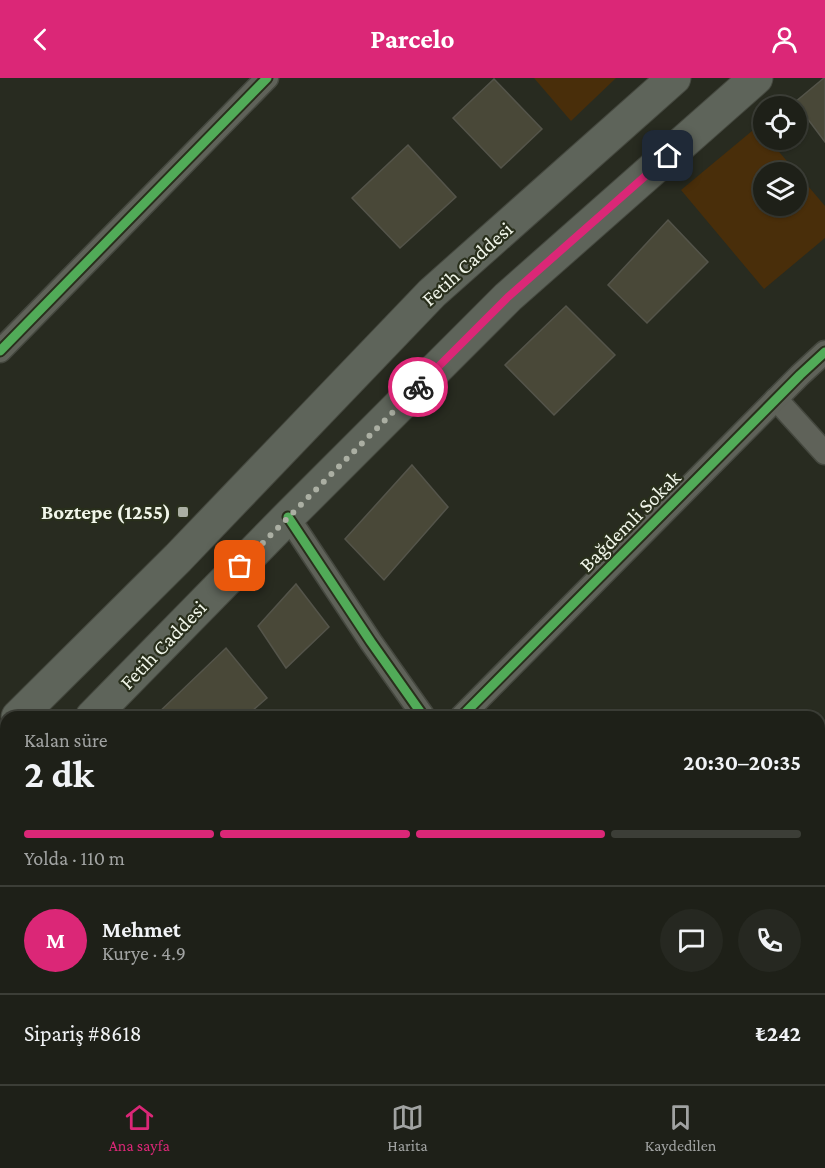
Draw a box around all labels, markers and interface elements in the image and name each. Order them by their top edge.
icon: back [24,23,57,56]
icon: person [768,23,801,56]
text: Parcelo [370,24,455,54]
map controls [753,96,807,216]
button: locate [753,96,807,150]
pin [642,130,693,181]
icon: home [651,139,684,172]
button: layers [753,162,807,216]
street label: Fetih Caddesi [417,217,518,311]
courier [388,357,448,417]
icon: bike [402,371,435,404]
street label: Bağdemli Sokak [574,465,686,577]
place label: Boztepe (1255) [41,500,171,524]
marker: Boztepe (1255) [176,505,190,519]
pin [214,540,265,591]
icon: bag [223,549,256,582]
street label: Fetih Caddesi [115,595,212,694]
text: Kalan süre [24,729,107,751]
text: 20:30–20:35 [683,750,801,775]
text: 2 dk [24,752,94,795]
text: Yolda · 110 m [24,847,125,869]
button: chat [660,909,723,972]
button: phone [738,909,801,972]
text: Mehmet [102,917,181,942]
text: M [46,928,65,953]
text: Kurye · 4.9 [102,942,186,964]
text: Sipariş #8618 [24,1021,142,1046]
text: ₺242 [756,1021,801,1046]
tab: Ana sayfa [109,1101,170,1154]
tab: Harita [387,1101,428,1154]
tab: Kaydedilen [645,1101,716,1154]

